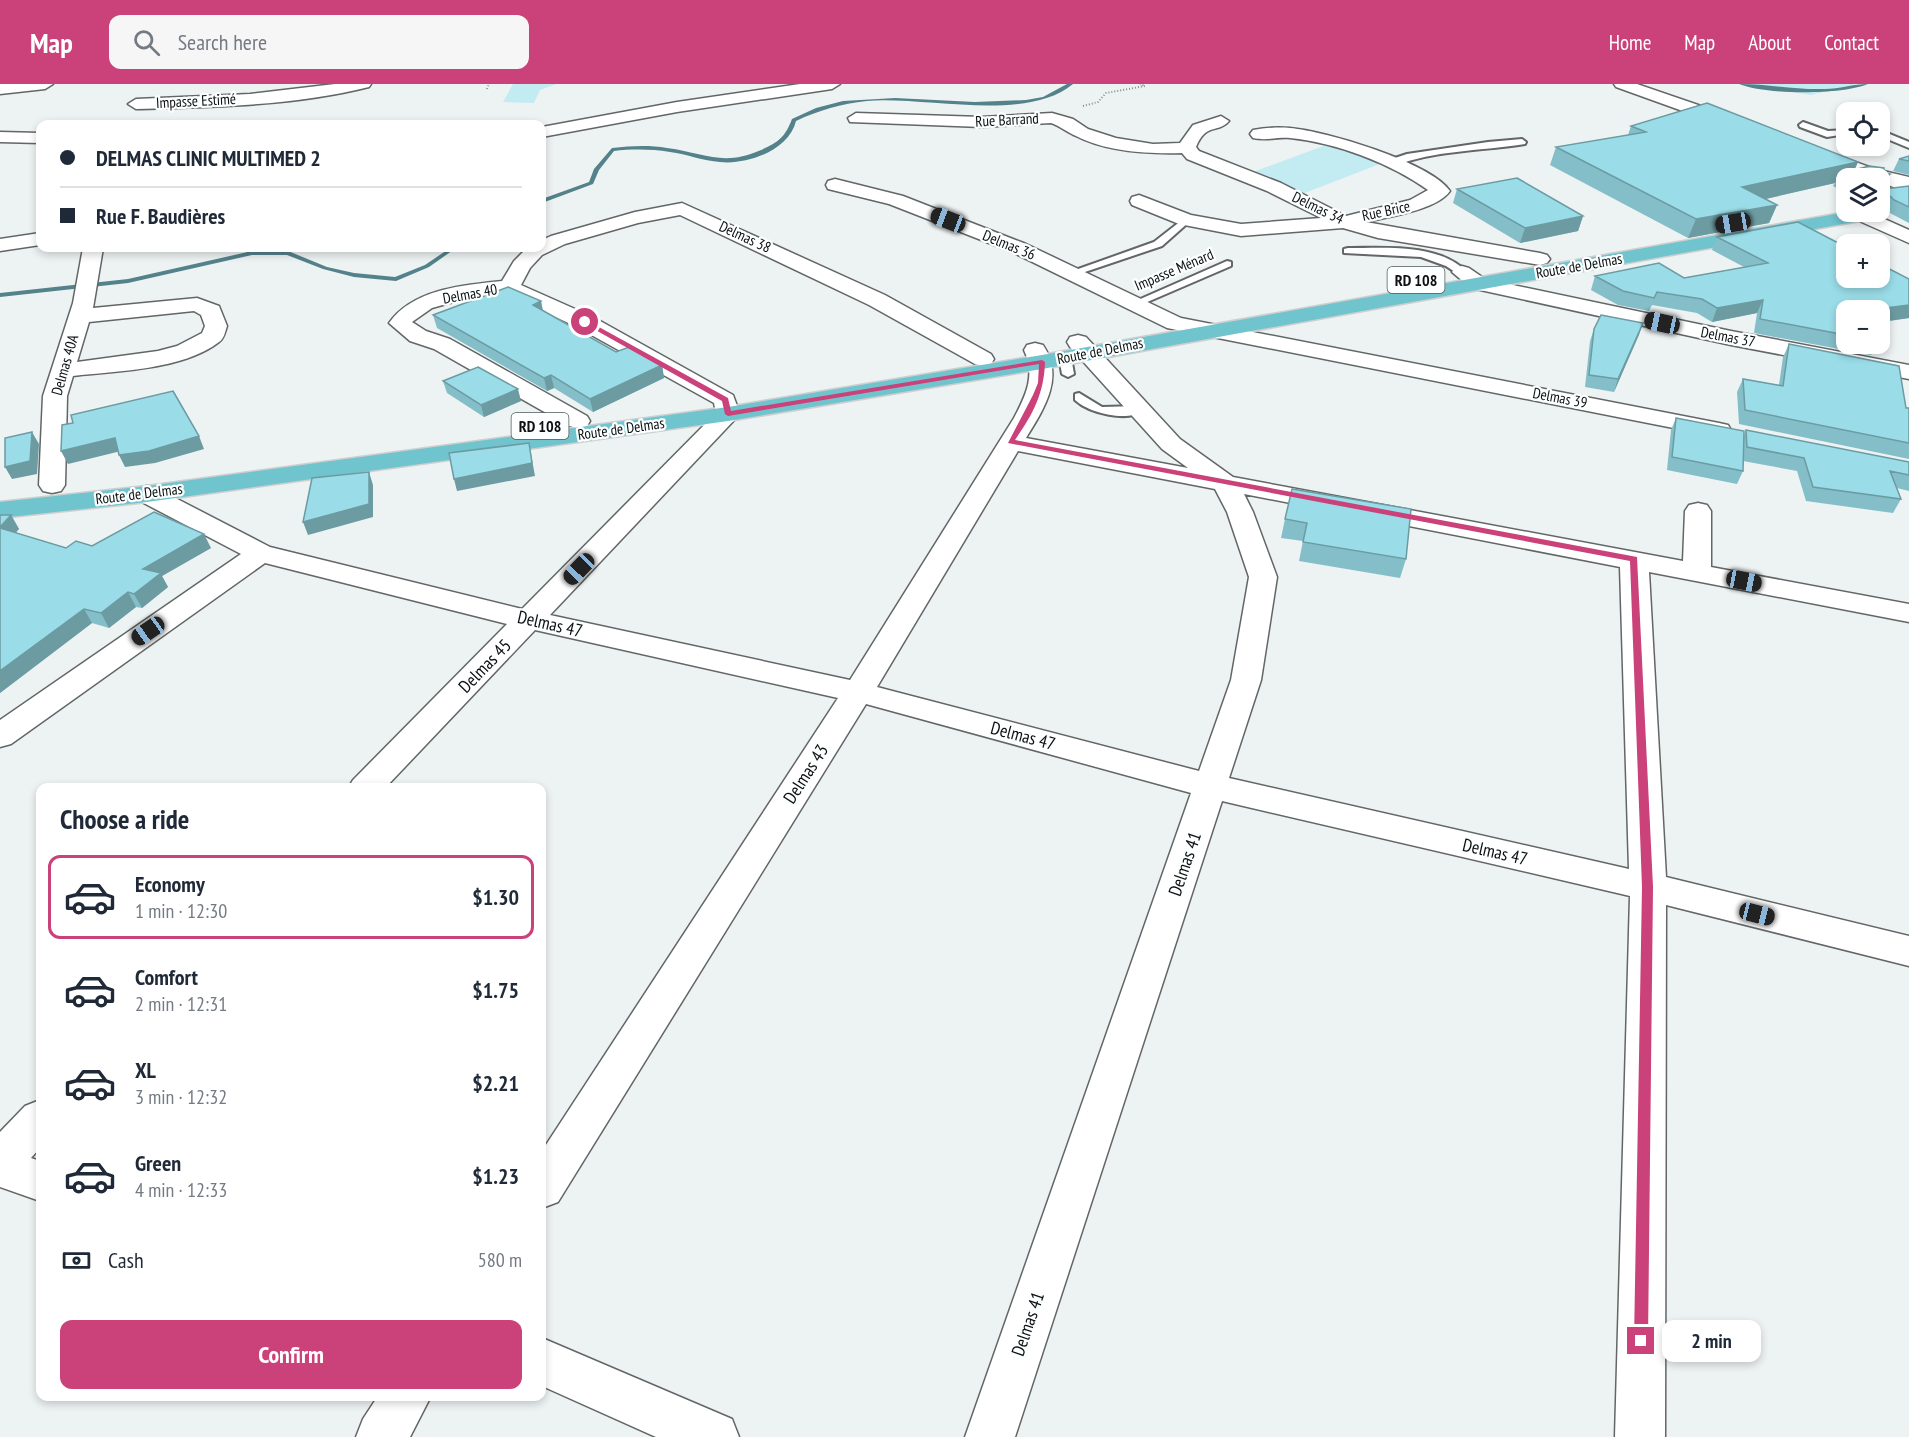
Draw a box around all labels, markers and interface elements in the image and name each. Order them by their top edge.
search box [109,15,529,69]
text: Map [30,24,73,61]
icon: search [130,26,163,59]
text: Search here [178,28,267,56]
text: Home [1609,29,1651,56]
text: Map [1684,29,1715,56]
text: About [1748,29,1791,56]
text: Contact [1824,29,1879,56]
street label: Impasse Estimé [155,89,236,112]
map controls [1836,102,1890,354]
button: locate [1836,102,1890,156]
street label: Rue Barrand [975,108,1039,131]
text: DELMAS CLINIC MULTIMED 2 [96,144,321,172]
button: layers [1836,168,1890,222]
street label: Delmas 34 [1289,187,1347,228]
street label: Rue Brice [1360,196,1412,225]
text: Rue F. Baudières [96,202,225,230]
car [928,205,968,235]
car [1714,211,1752,235]
street label: Delmas 38 [716,216,774,257]
street label: Delmas 36 [980,225,1039,264]
button: + [1836,234,1890,288]
street label: Impasse Ménard [1131,244,1216,295]
street label: Route de Delmas [1534,249,1624,282]
road number: RD 108 [1388,267,1444,293]
street label: Delmas 40 [441,279,499,308]
button: − [1836,300,1890,354]
route start [571,308,598,335]
car [1643,310,1681,336]
street label: Delmas 37 [1699,322,1757,351]
street label: Delmas 40A [47,331,82,397]
street label: Route de Delmas [1055,333,1145,368]
street label: Delmas 39 [1531,383,1589,412]
road number: RD 108 [512,413,568,439]
street label: Route de Delmas [576,413,665,444]
street label: Route de Delmas [94,479,183,508]
car [560,550,598,588]
car [1725,569,1763,593]
street label: Delmas 47 [515,605,585,642]
car [128,613,168,649]
street label: Delmas 45 [453,634,516,697]
street label: Delmas 47 [988,716,1058,755]
street label: Delmas 43 [778,740,833,808]
text: Choose a ride [60,802,189,836]
street label: Delmas 41 [1163,829,1206,899]
street label: Delmas 47 [1460,833,1530,870]
icon: car [63,870,117,924]
text: Economy [135,870,205,898]
text: $1.30 [472,883,519,911]
text: 1 min · 12:30 [135,898,227,924]
car [1737,901,1777,927]
icon: car [63,963,117,1017]
text: Comfort [135,963,198,991]
text: $1.75 [472,976,519,1004]
text: 2 min · 12:31 [135,991,227,1017]
icon: car [63,1056,117,1110]
text: XL [135,1056,156,1084]
text: $2.21 [472,1069,519,1097]
text: 3 min · 12:32 [135,1084,227,1110]
icon: car [63,1149,117,1203]
text: Green [135,1149,181,1177]
text: $1.23 [472,1162,519,1190]
text: 4 min · 12:33 [135,1177,227,1203]
icon: cash [60,1244,93,1277]
text: Cash [108,1246,144,1274]
text: 580 m [478,1247,522,1273]
street label: Delmas 41 [1006,1289,1049,1359]
button: Confirm [60,1320,522,1389]
callout: 2 min [1662,1320,1761,1362]
route end [1627,1327,1654,1354]
text: 2 min [1691,1328,1732,1354]

